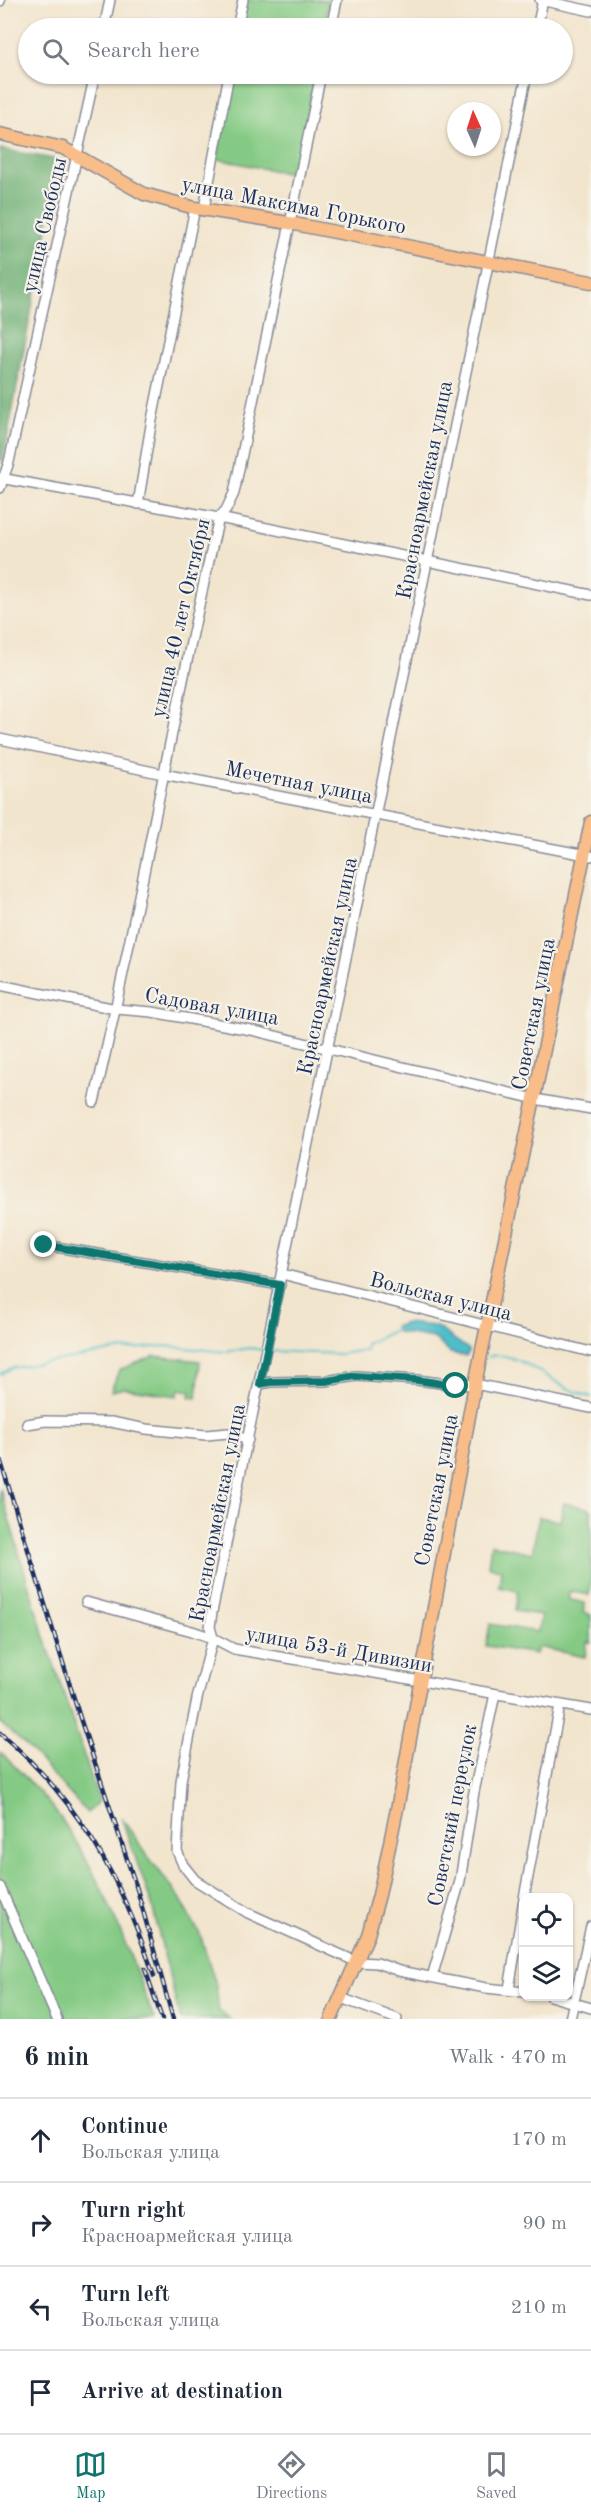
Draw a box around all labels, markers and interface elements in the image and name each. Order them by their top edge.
search box [18,18,573,84]
icon: search [39,35,72,68]
text: Search here [87,40,200,62]
north arrow [447,102,501,156]
street label: улица Свободы [20,155,71,295]
street label: улица Максима Горького [180,174,408,239]
street label: Красноармейская улица [394,379,457,602]
street label: улица 40 лет Октября [148,516,215,720]
street label: Мечетная улица [223,759,374,808]
street label: Красноармейская улица [295,855,362,1077]
street label: Советская улица [509,936,560,1092]
street label: Садовая улица [143,985,281,1030]
route end [30,1231,56,1257]
street label: Вольская улица [367,1270,514,1325]
route start [442,1372,468,1398]
street label: Красноармейская улица [187,1402,250,1625]
street label: Советская улица [412,1412,463,1568]
street label: улица 53-й Дивизии [244,1624,434,1677]
street label: Советский переулок [425,1722,482,1908]
map controls [519,1893,573,2001]
button: locate [519,1893,573,1947]
button: layers [519,1947,573,2001]
text: 6 min [24,2045,89,2071]
text: Walk · 470 m [448,2048,567,2068]
text: Continue [81,2116,168,2138]
icon: ahead [24,2124,57,2157]
text: 170 m [511,2130,567,2150]
text: Вольская улица [81,2143,220,2163]
text: Turn right [81,2200,185,2222]
icon: right [24,2208,57,2241]
text: 90 m [522,2214,567,2234]
text: Красноармейская улица [81,2227,293,2247]
text: Turn left [81,2284,170,2306]
icon: left [24,2292,57,2325]
text: 210 m [511,2298,567,2318]
text: Вольская улица [81,2311,220,2331]
icon: arrive [24,2376,57,2409]
text: Arrive at destination [81,2381,283,2403]
tab: Map [74,2448,107,2504]
tab: Directions [256,2448,327,2504]
tab: Saved [476,2448,517,2504]

